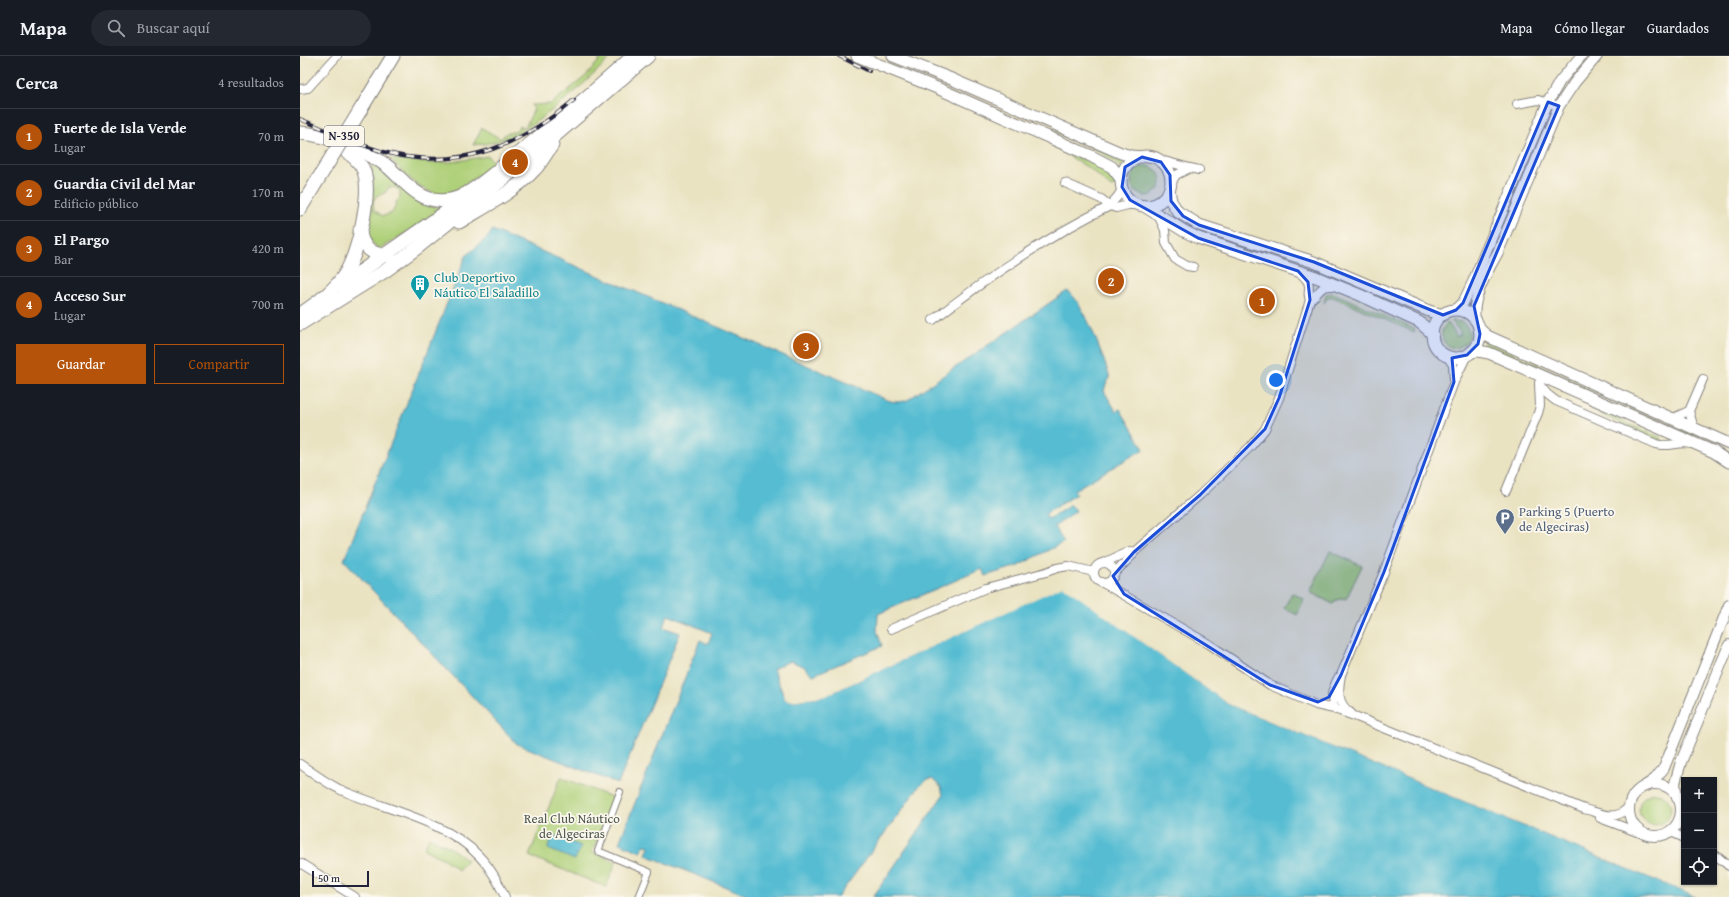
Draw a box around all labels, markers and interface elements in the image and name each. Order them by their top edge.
search box [91,10,371,46]
text: Mapa [20,14,67,42]
icon: search [105,17,127,39]
text: Buscar aquí [137,17,210,38]
text: Mapa [1500,18,1532,38]
text: Cómo llegar [1554,18,1625,38]
text: Guardados [1647,18,1709,38]
text: Cerca [16,70,58,95]
text: 4 resultados [218,73,284,92]
text: Fuerte de Isla Verde [54,117,187,138]
road number: N-350 [324,126,364,146]
text: 1 [26,127,32,146]
text: 70 m [258,127,284,146]
text: Lugar [54,138,85,157]
pin: 4 [502,147,528,177]
text: Guardia Civil del Mar [54,173,195,194]
text: 2 [26,183,32,202]
text: 170 m [252,183,284,202]
text: Edificio público [54,194,138,213]
text: El Pargo [54,229,109,250]
text: 3 [26,239,32,258]
text: 420 m [252,239,284,258]
text: Bar [54,250,73,269]
pin: 2 [1098,266,1124,296]
place label: Club Deportivo Náutico El Saladillo [434,268,539,302]
building icon: Club Deportivo Náutico El Saladillo [409,273,431,301]
text: Acceso Sur [54,285,126,306]
pin: 1 [1249,286,1275,316]
text: 4 [26,295,32,314]
text: 700 m [252,295,284,314]
text: Lugar [54,306,85,325]
pin: 3 [793,331,819,361]
button: Guardar [16,344,146,384]
button: Compartir [154,344,284,384]
your location [1266,370,1286,390]
place label: Parking 5 (Puerto de Algeciras) [1519,502,1615,536]
parking icon: Parking 5 (Puerto de Algeciras) [1494,507,1516,535]
map controls [1681,777,1717,885]
button: + [1681,777,1717,813]
park label: Real Club Náutico de Algeciras [524,809,620,843]
button: − [1681,813,1717,849]
button: locate [1681,849,1717,885]
scale bar [312,869,369,888]
text: 50 m [318,870,340,886]

